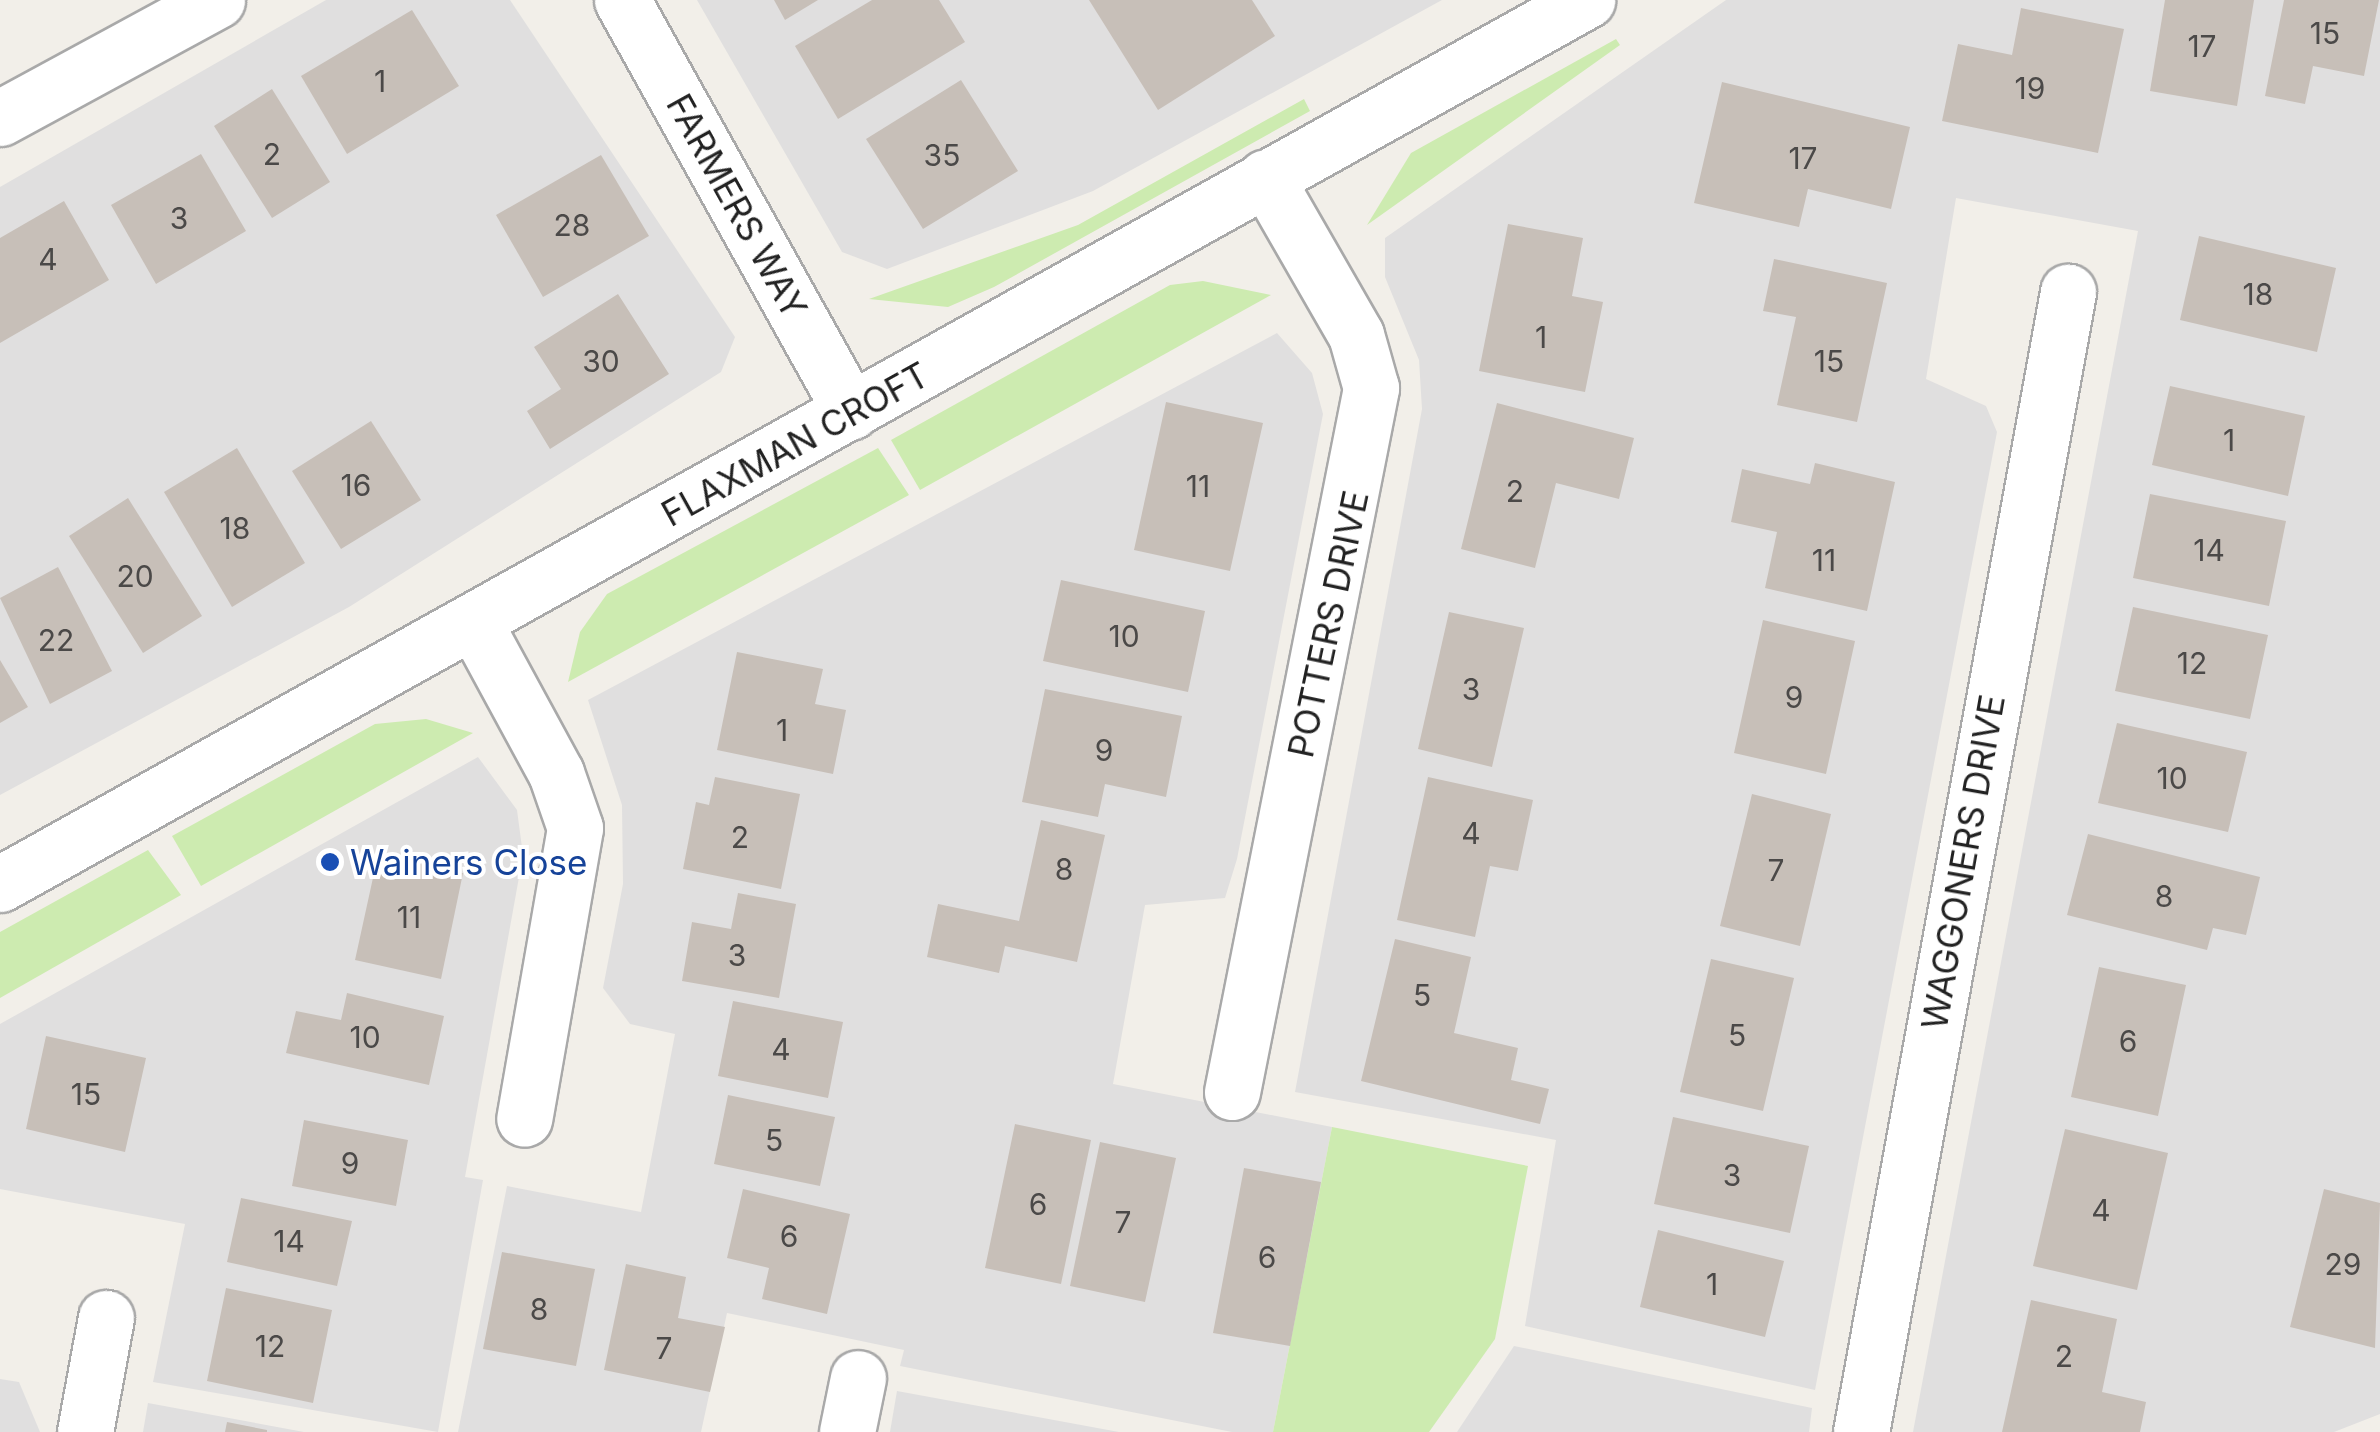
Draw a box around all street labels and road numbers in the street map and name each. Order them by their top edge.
street label: FARMERS WAY [658,87,816,325]
street label: FLAXMAN CROFT [654,353,936,535]
street label: POTTERS DRIVE [1279,487,1377,761]
street label: WAGGONERS DRIVE [1913,691,2013,1033]

